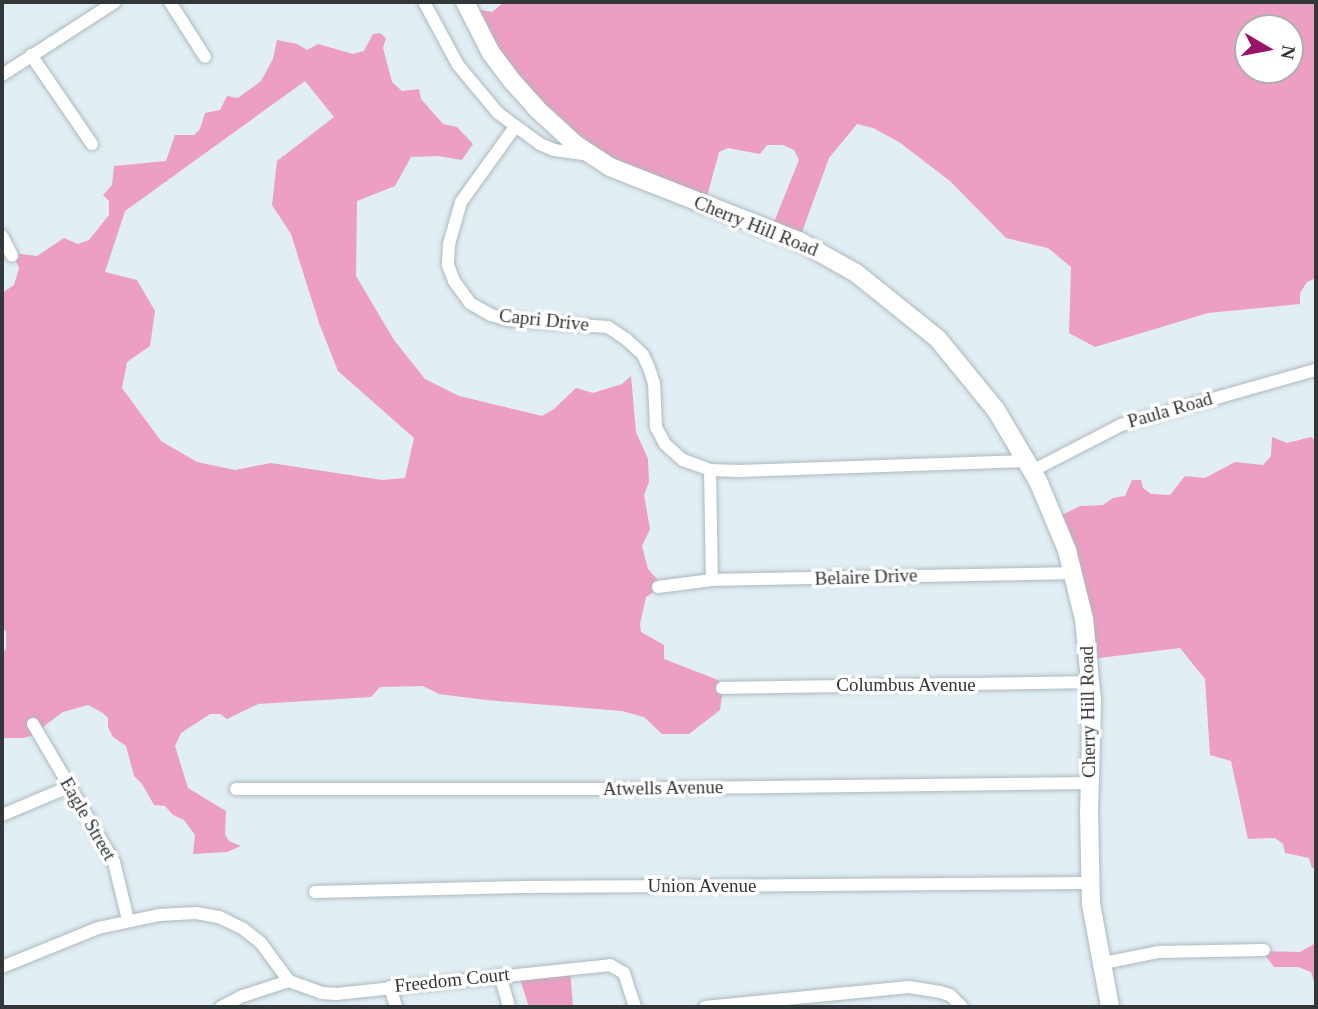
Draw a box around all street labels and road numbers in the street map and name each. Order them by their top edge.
street label: Cherry Hill Road [691,191,821,261]
street label: Capri Drive [498,304,590,336]
street label: Paula Road [1125,387,1215,433]
street label: Belaire Drive [814,564,918,590]
street label: Cherry Hill Road [1075,646,1101,778]
street label: Columbus Avenue [836,674,976,696]
street label: Eagle Street [55,773,121,865]
street label: Atwells Avenue [602,776,724,800]
street label: Union Avenue [647,875,757,897]
street label: Freedom Court [393,963,511,997]

